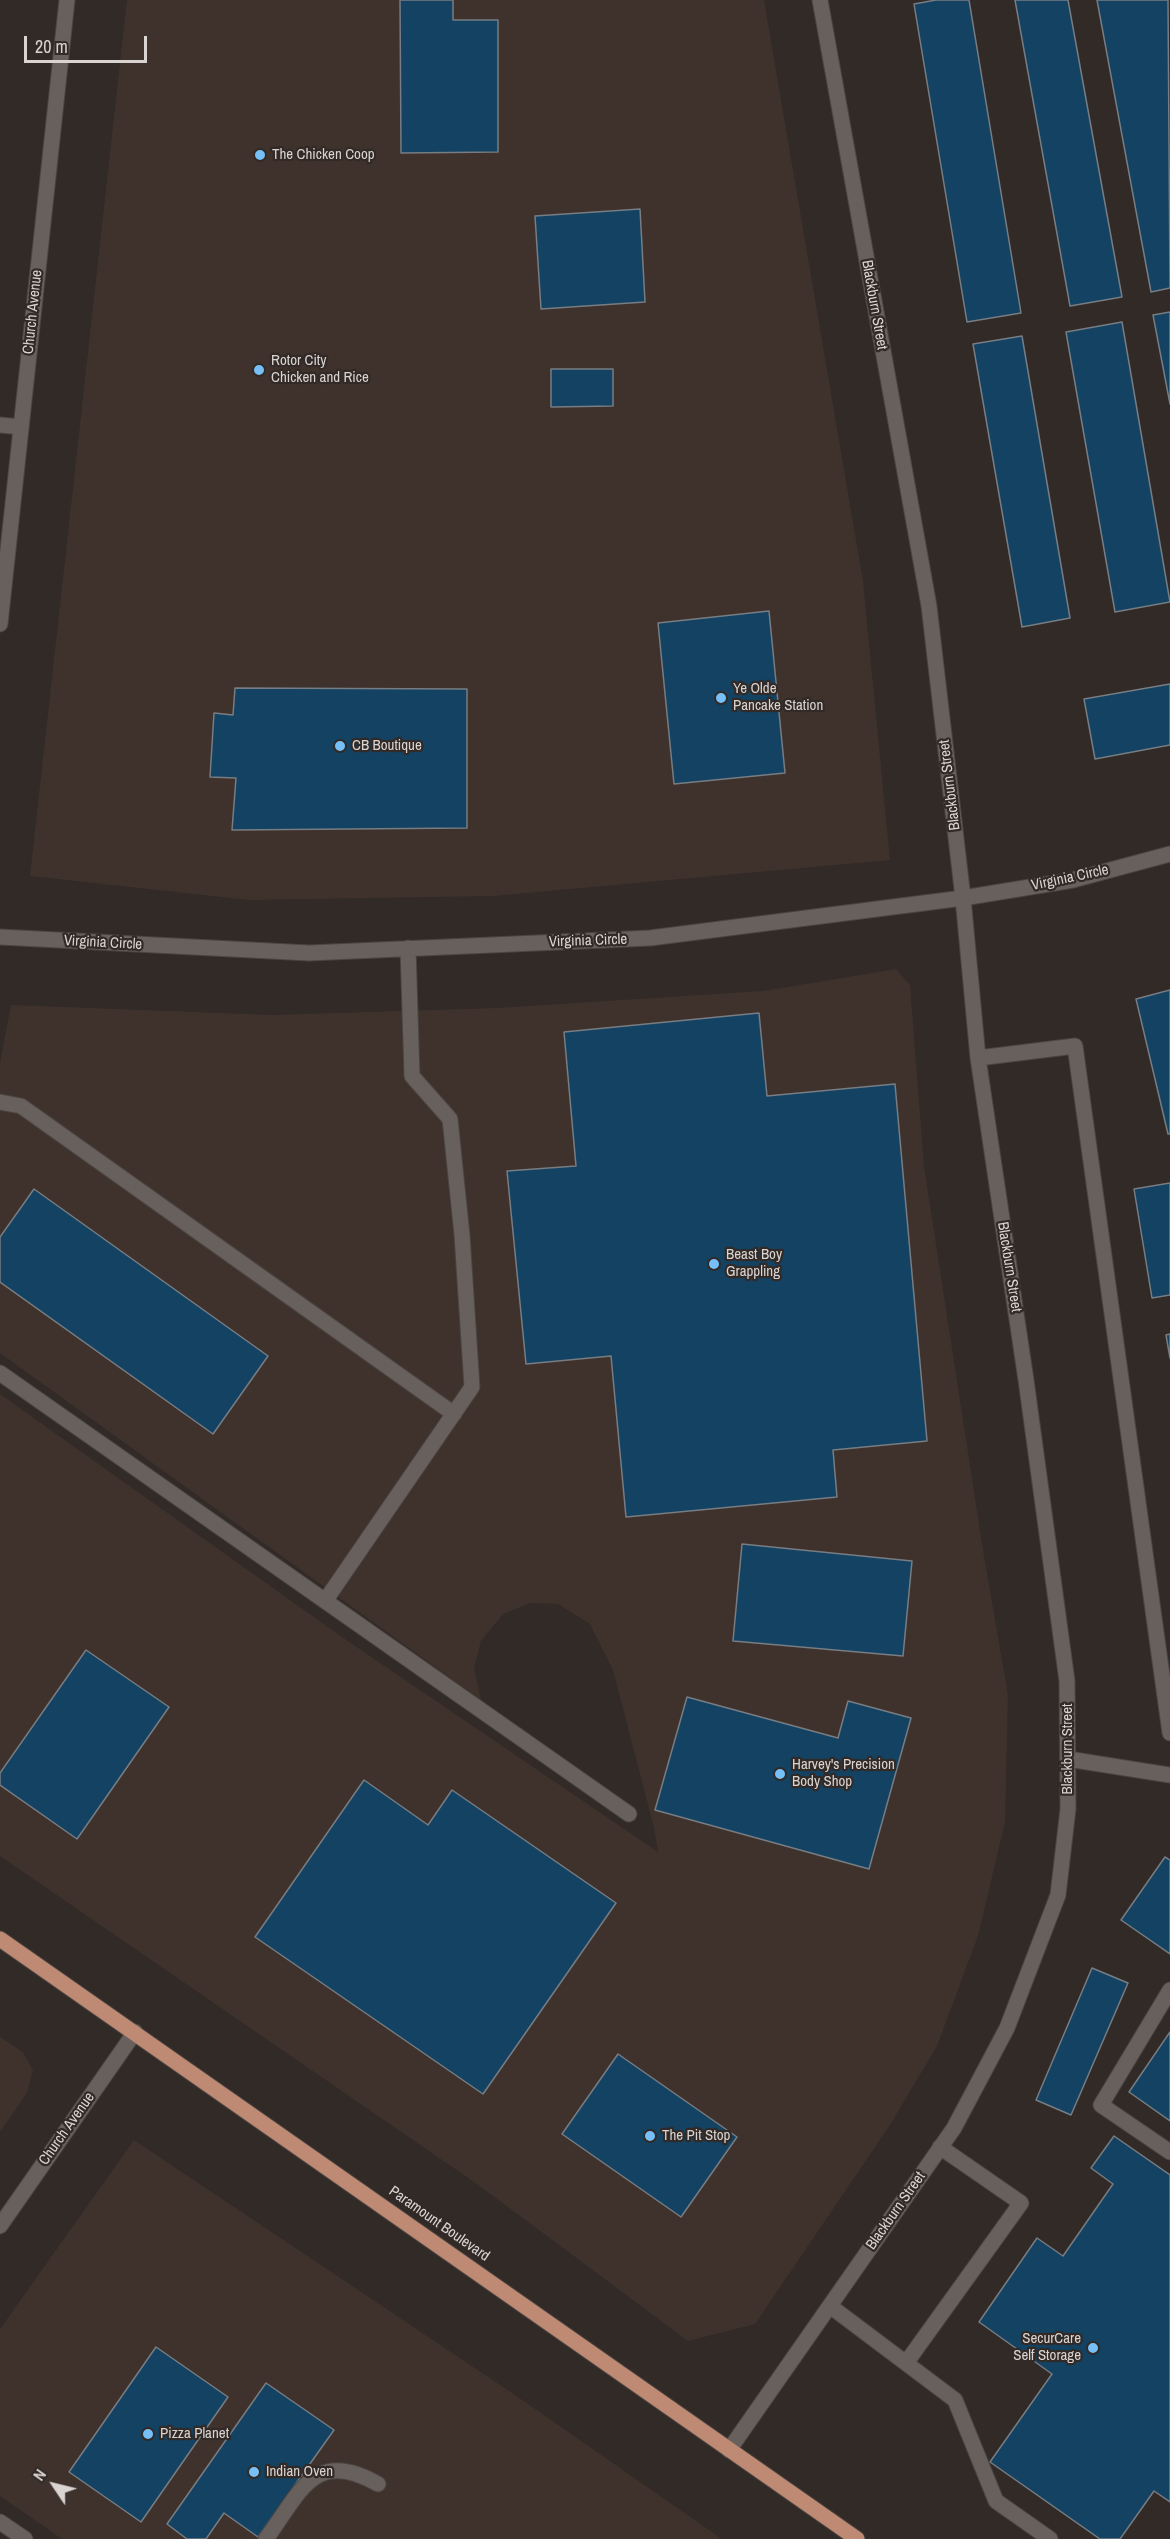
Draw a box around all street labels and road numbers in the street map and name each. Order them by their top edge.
street label: Blackburn Street [857,259,891,351]
street label: Church Avenue [20,269,46,355]
street label: Blackburn Street [936,739,964,831]
street label: Virginia Circle [1030,861,1110,895]
street label: Virginia Circle [549,931,627,951]
street label: Virginia Circle [63,932,143,954]
street label: Blackburn Street [993,1221,1025,1313]
street label: Blackburn Street [1059,1704,1077,1794]
street label: Church Avenue [35,2089,99,2169]
street label: Blackburn Street [863,2169,929,2253]
street label: Paramount Boulevard [385,2183,493,2265]

